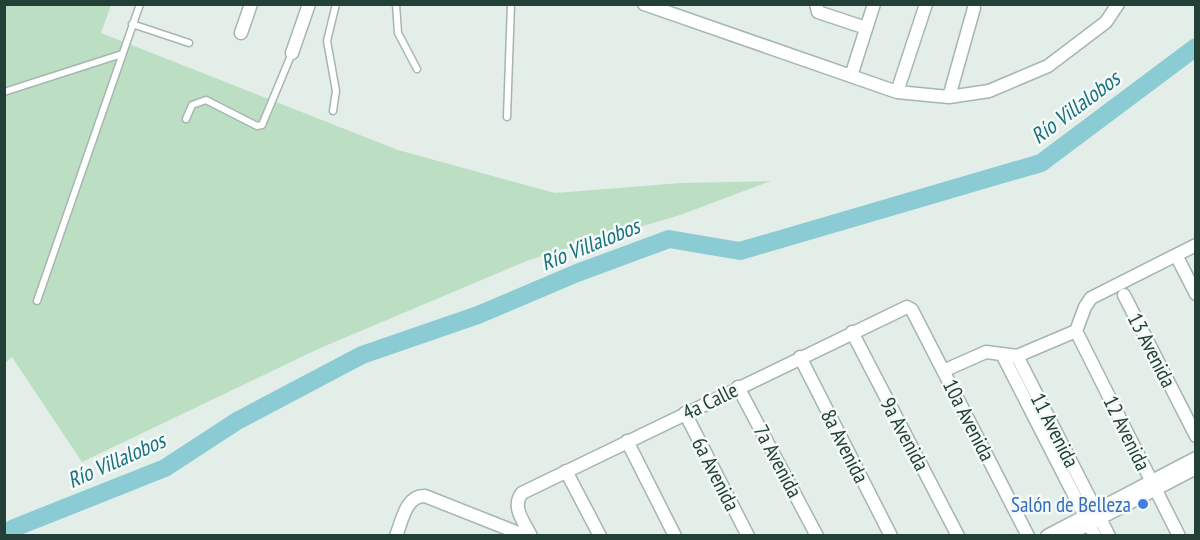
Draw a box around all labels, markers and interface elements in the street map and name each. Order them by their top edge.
water label: Río Villalobos [1025,63,1127,150]
water label: Río Villalobos [536,211,646,276]
street label: 13 Avenida [1122,308,1182,392]
street label: 10a Avenida [937,374,1001,466]
street label: 4a Calle [678,376,742,426]
street label: 11 Avenida [1025,388,1085,472]
street label: 12 Avenida [1097,391,1157,475]
street label: 9a Avenida [875,393,935,475]
street label: 8a Avenida [815,405,875,487]
street label: 7a Avenida [748,420,808,502]
water label: Río Villalobos [63,425,172,494]
street label: 6a Avenida [686,433,746,515]
place label: Salón de Belleza [1011,491,1131,518]
marker: Salón de Belleza [1136,497,1150,511]

